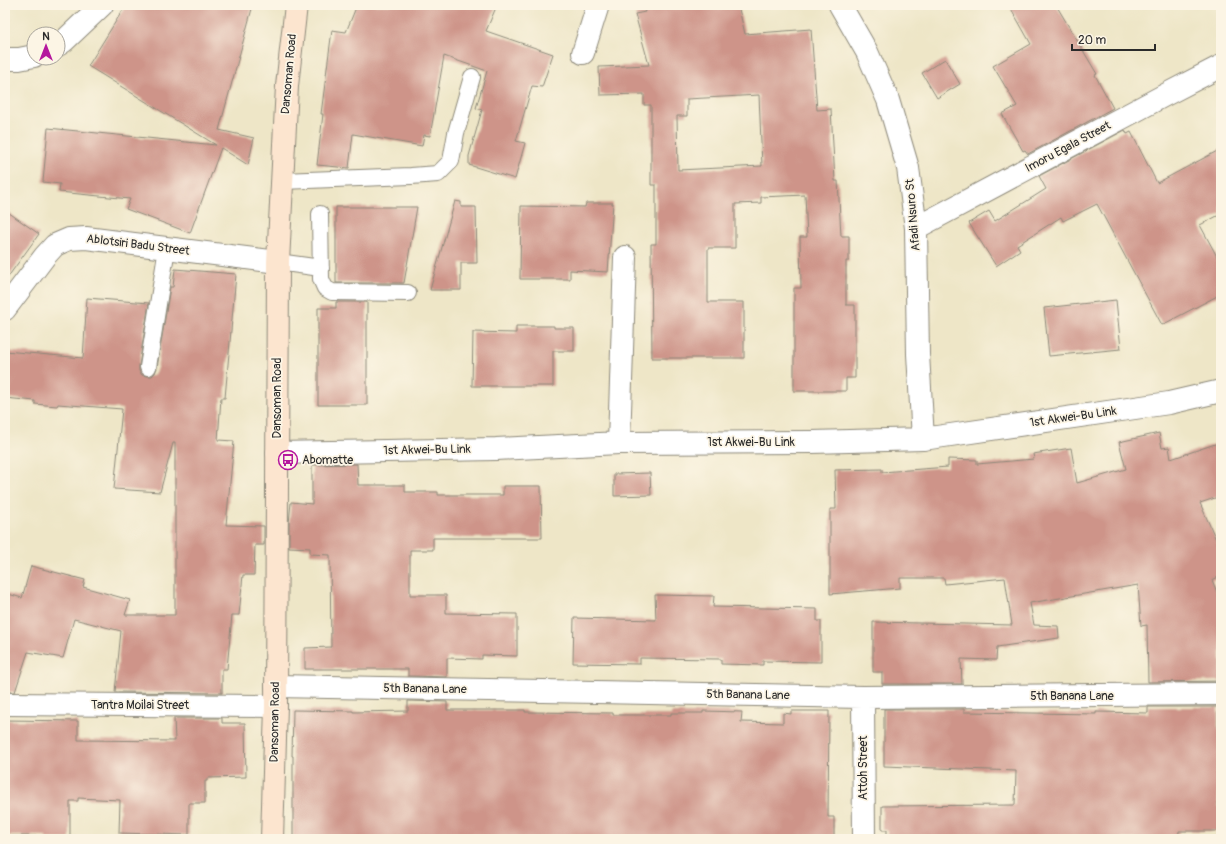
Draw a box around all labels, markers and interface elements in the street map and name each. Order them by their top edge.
north arrow [26,26,66,66]
scale bar [1072,26,1155,52]
text: N [42,30,50,43]
street label: Dansoman Road [278,33,300,115]
text: 20 m [1078,33,1107,48]
street label: Imoru Egala Street [1023,118,1114,176]
street label: Afadi Nsuro St [902,178,924,252]
street label: Ablotsiri Badu Street [86,231,191,259]
street label: Dansoman Road [270,357,285,438]
street label: 1st Akwei-Bu Link [1029,403,1117,431]
street label: 1st Akwei-Bu Link [707,435,795,450]
street label: 1st Akwei-Bu Link [383,442,471,458]
bus stop icon: Abomatte [277,449,299,471]
place label: Abomatte [302,453,353,468]
street label: Dansoman Road [267,681,283,763]
street label: 5th Banana Lane [383,681,467,697]
street label: 5th Banana Lane [706,687,790,703]
street label: 5th Banana Lane [1030,689,1114,704]
street label: Tantra Moilai Street [91,698,189,713]
street label: Attoh Street [856,735,871,800]

